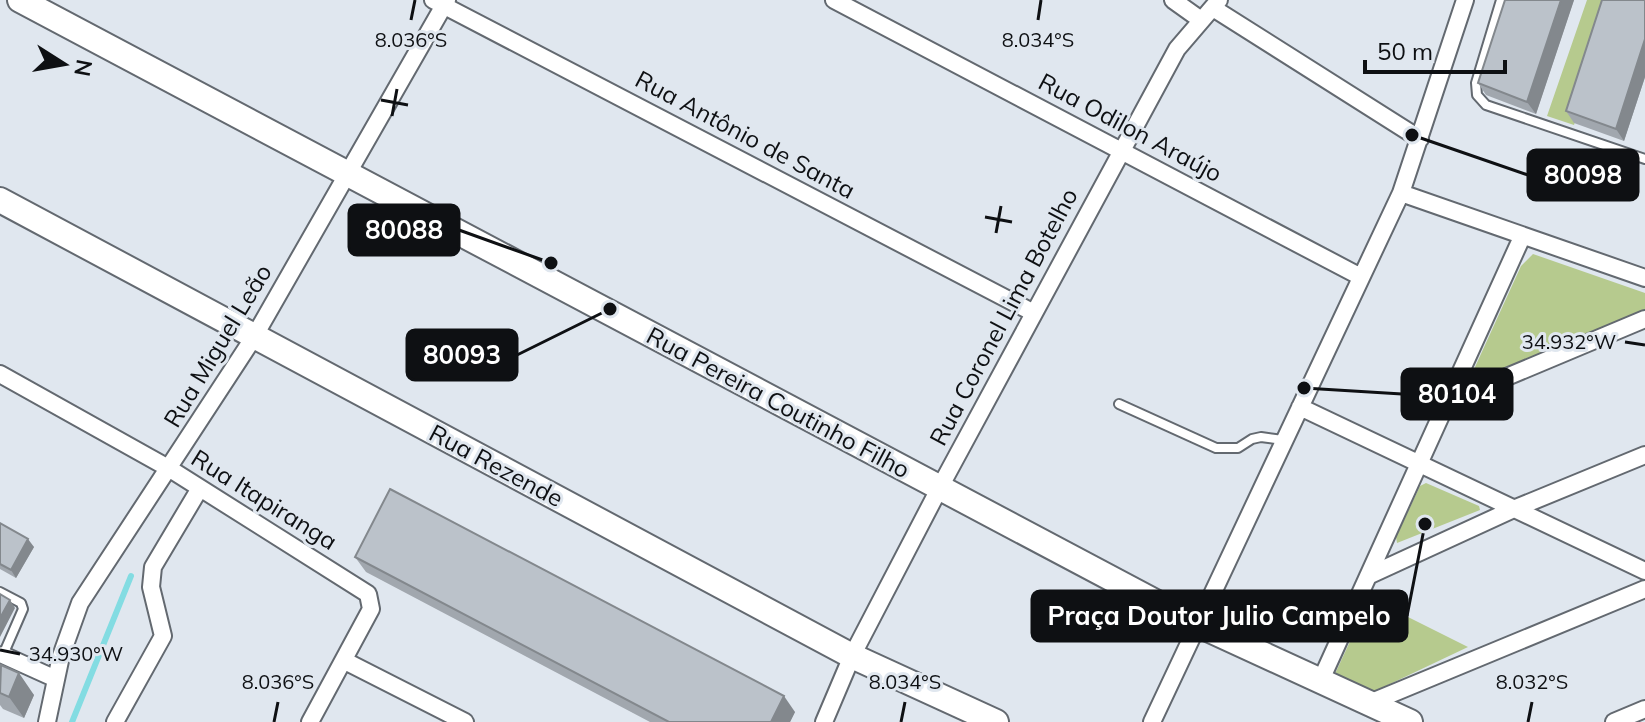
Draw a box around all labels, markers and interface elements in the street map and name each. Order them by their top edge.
north arrow [24,24,104,104]
scale bar [1365,24,1505,74]
text: 8.036°S [375,27,447,52]
text: 8.034°S [1002,27,1074,52]
text: 50 m [1377,36,1433,66]
text: N [68,57,99,79]
street label: Rua Antônio de Santa [630,63,860,205]
street label: Rua Odilon Araújo [1034,66,1227,188]
callout: 80098 [1528,150,1638,200]
text: 80098 [1544,158,1622,191]
street label: Rua Coronel Lima Botelho [923,183,1084,450]
callout: 80088 [349,205,459,255]
text: 80088 [365,213,443,246]
street label: Rua Miguel Leão [157,259,278,432]
street label: Rua Pereira Coutinho Filho [642,320,915,484]
text: 34.932°W [1522,329,1616,354]
callout: 80093 [407,330,517,380]
text: 80093 [423,338,501,371]
callout: 80104 [1402,369,1512,419]
text: 80104 [1418,377,1496,410]
street label: Rua Rezende [424,417,569,513]
street label: Rua Itapiranga [186,442,343,556]
callout: Praça Doutor Julio Campelo [1032,591,1407,641]
text: Praça Doutor Julio Campelo [1047,599,1391,632]
text: 34.930°W [29,641,123,666]
text: 8.036°S [242,669,314,694]
text: 8.034°S [869,669,941,694]
text: 8.032°S [1496,669,1568,694]

